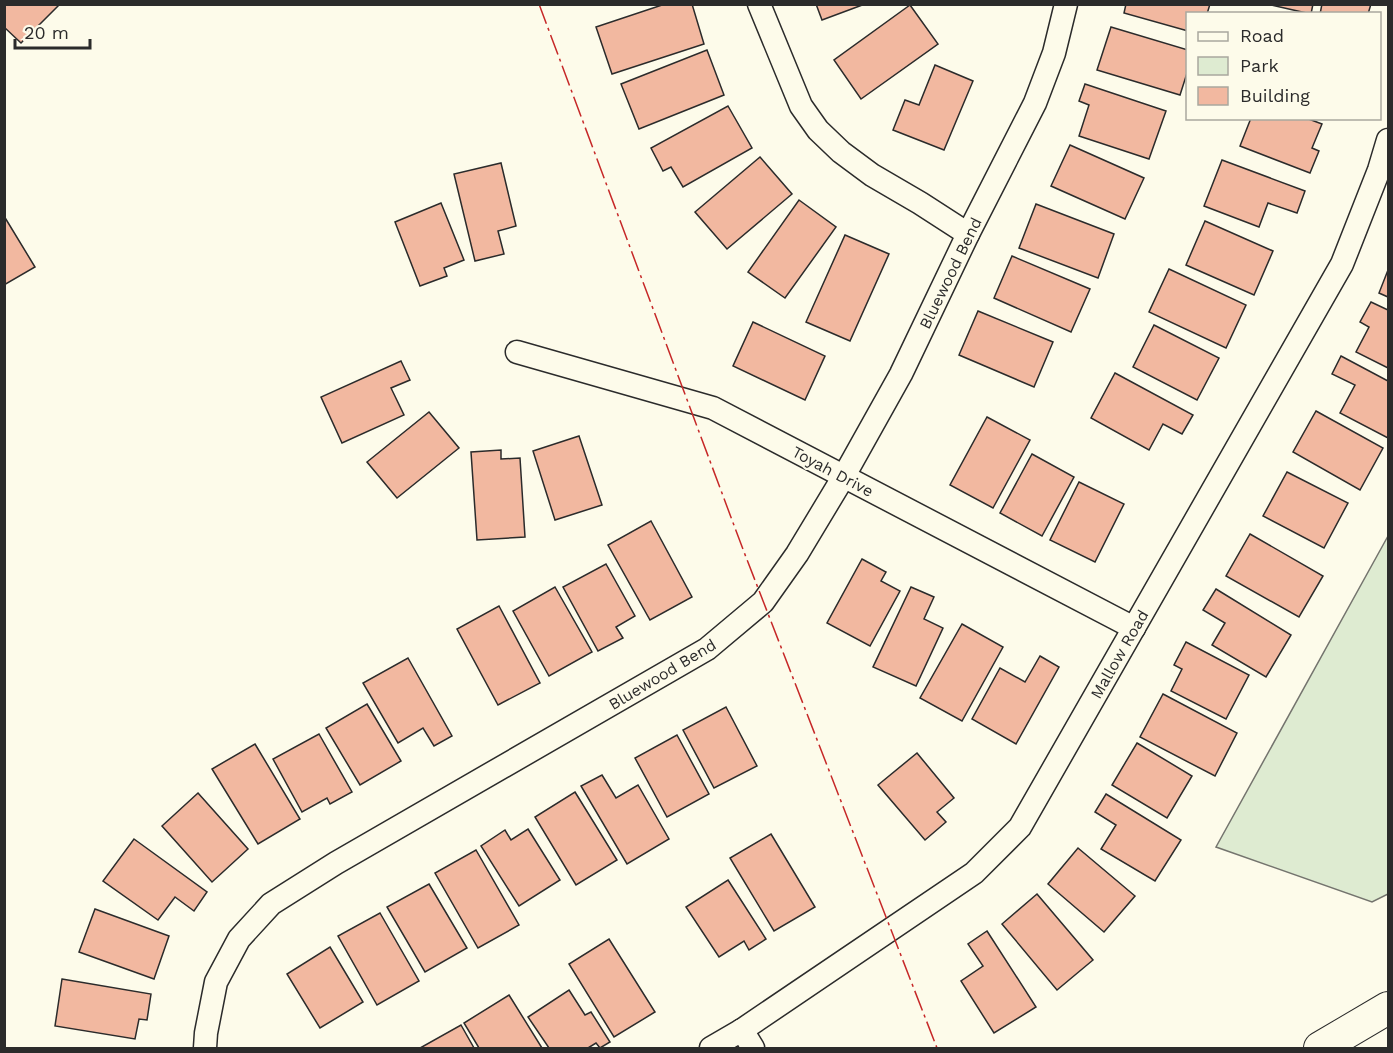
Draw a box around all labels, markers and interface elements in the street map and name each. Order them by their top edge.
scale bar [15,12,90,50]
legend [1186,12,1381,120]
text: 20 m [24,22,69,43]
text: Road [1240,25,1284,46]
text: Park [1240,55,1279,76]
text: Building [1240,85,1310,106]
street label: Bluewood Bend [915,214,986,332]
street label: Toyah Drive [789,442,877,501]
street label: Mallow Road [1086,607,1152,702]
street label: Bluewood Bend [605,635,719,714]

